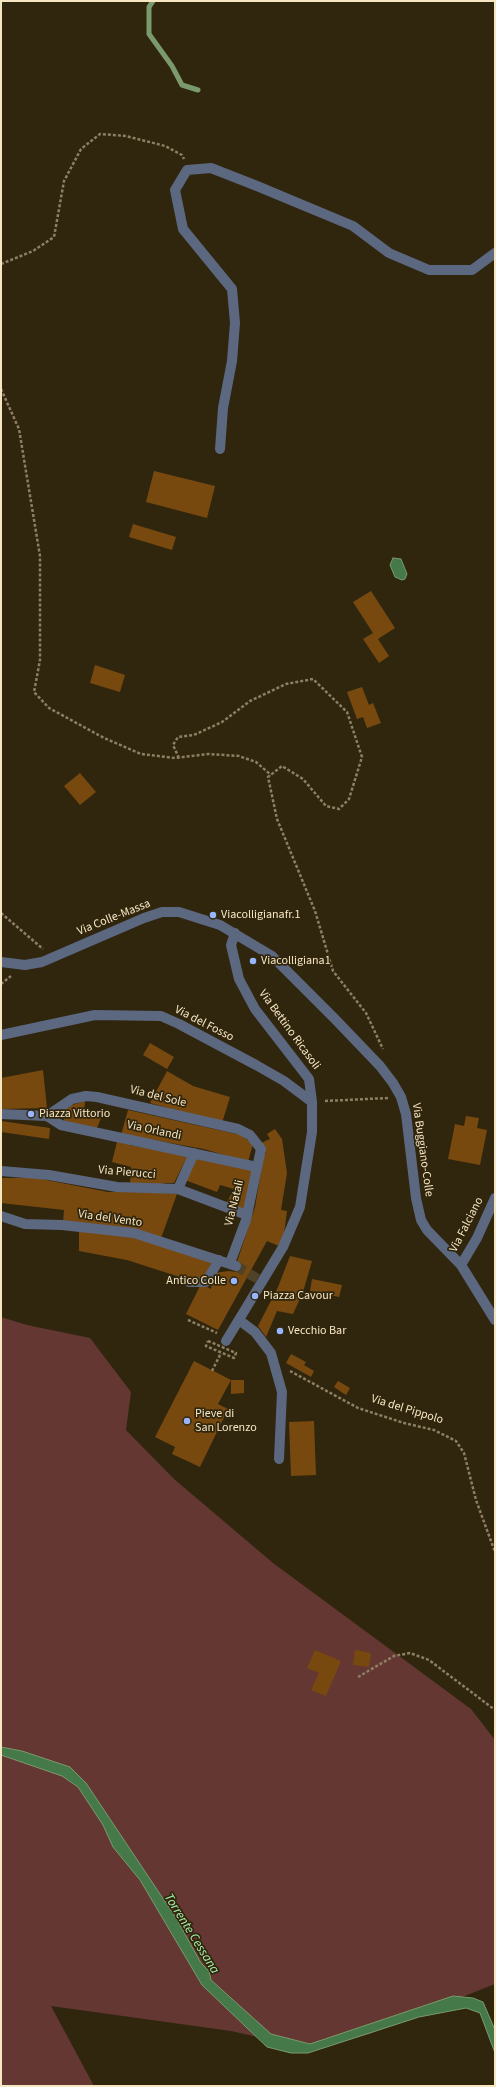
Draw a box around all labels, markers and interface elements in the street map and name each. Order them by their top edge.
street label: Via Colle-Massa [75,897,153,939]
place label: Viacolligianafr.1 [221,908,301,922]
marker: Viacolligianafr.1 [208,910,218,920]
place label: Viacolligiana1 [261,954,331,968]
marker: Viacolligiana1 [248,956,258,966]
street label: Via Bettino Ricasoli [255,987,323,1073]
street label: Via del Fosso [172,1003,236,1045]
street label: Via del Sole [128,1083,188,1111]
street label: Via Buggiano-Colle [408,1102,436,1198]
place label: Piazza Vittorio [39,1107,110,1121]
marker: Piazza Vittorio [26,1109,36,1119]
street label: Via Orlandi [126,1118,182,1144]
street label: Via Pierucci [98,1163,156,1183]
street label: Via Natali [222,1178,248,1228]
street label: Via Falciano [447,1195,487,1255]
street label: Via del Vento [77,1207,143,1231]
place label: Antico Colle [166,1274,226,1288]
marker: Antico Colle [229,1276,239,1286]
place label: Piazza Cavour [263,1289,333,1303]
marker: Piazza Cavour [250,1291,260,1301]
place label: Vecchio Bar [288,1324,346,1338]
marker: Vecchio Bar [275,1326,285,1336]
street label: Via del Pippolo [369,1392,445,1428]
place label: Pieve di San Lorenzo [195,1407,257,1435]
marker: Pieve di San Lorenzo [182,1416,192,1426]
water label: Torrente Cessana [160,1891,222,1977]

